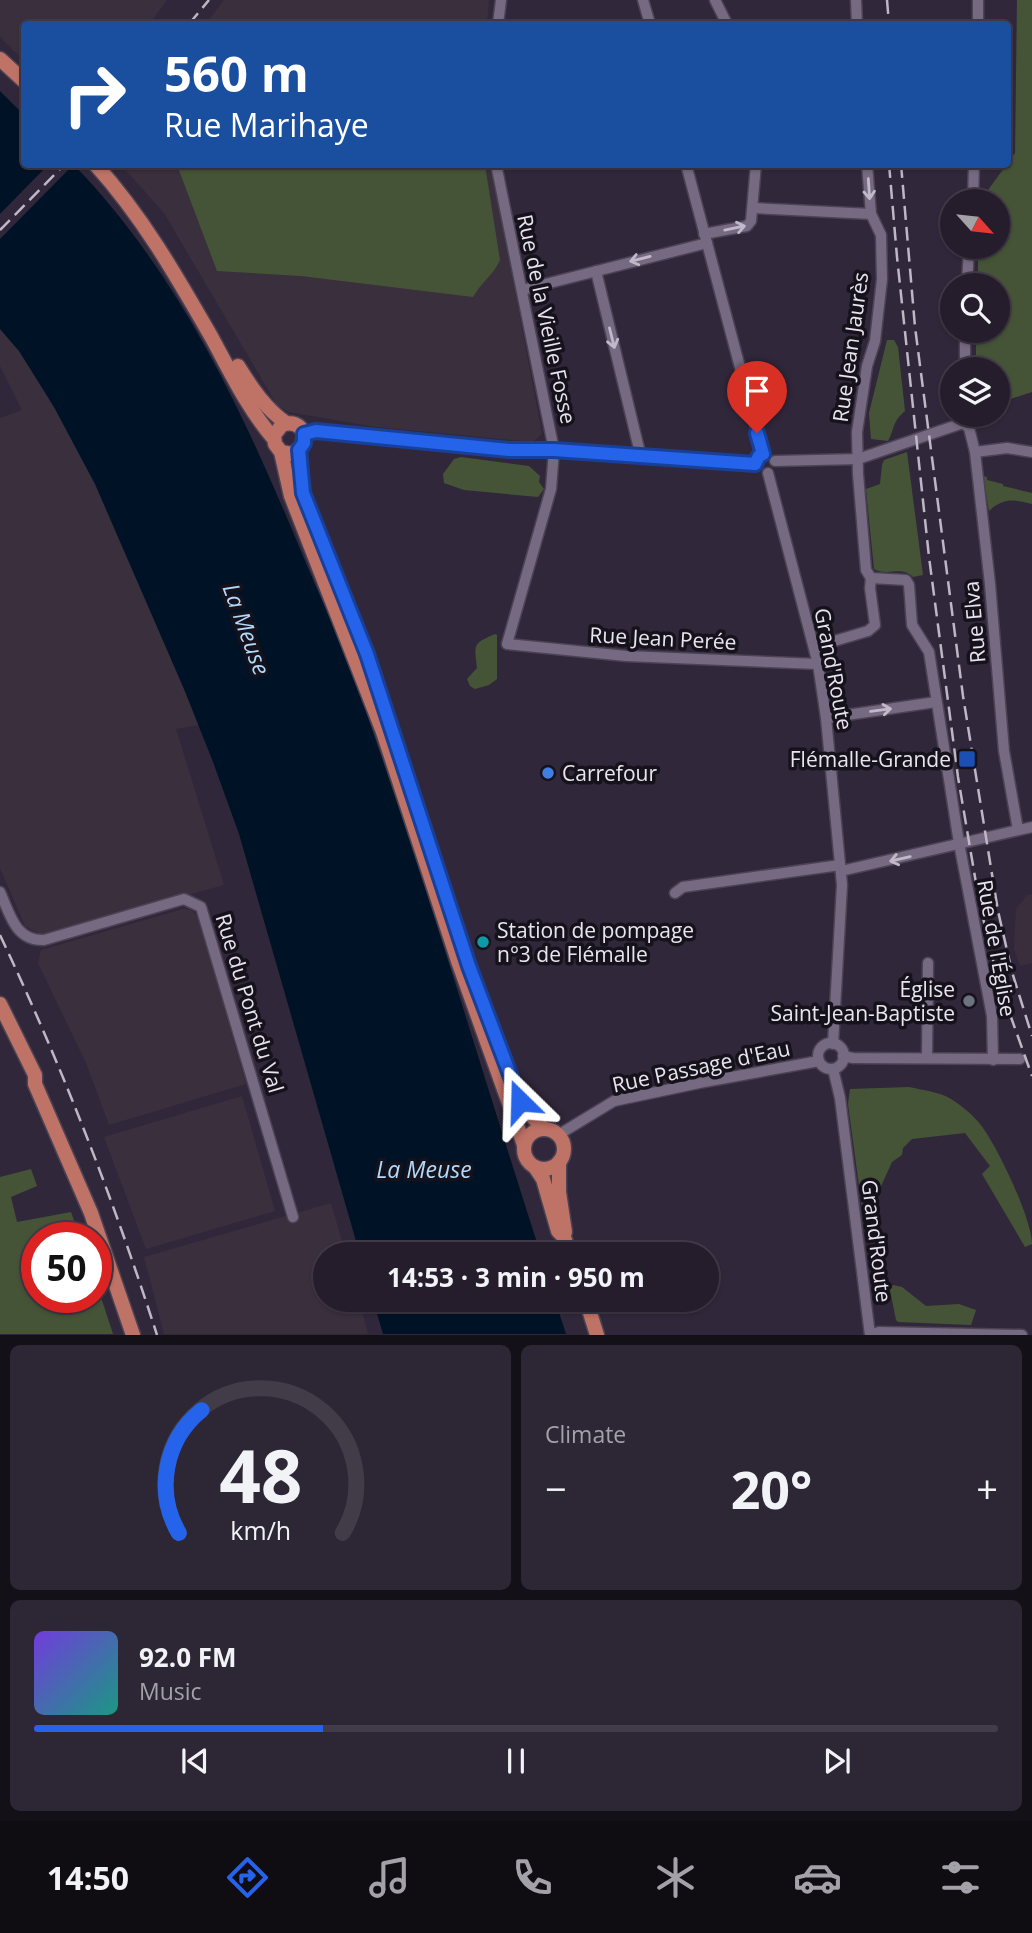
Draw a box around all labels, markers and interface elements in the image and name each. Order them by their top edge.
text: 560 m [164,40,309,106]
icon: right [49,49,140,140]
text: Rue Marihaye [164,103,369,146]
one-way arrow [863,178,876,200]
north arrow [940,189,1010,259]
map controls [940,189,1010,427]
street label: Rue de la Vieille Fosse [511,212,583,426]
one-way arrow [723,221,746,235]
one-way arrow [629,253,652,266]
street label: Rue Jean Jaurès [826,270,874,424]
button: search [940,273,1010,343]
one-way arrow [606,326,620,349]
button: layers [940,357,1010,427]
pin [727,361,787,433]
icon: arrive [738,372,776,410]
water label: La Meuse [216,579,278,679]
street label: Rue Elva [956,580,992,664]
street label: Grand'Route [808,606,860,732]
street label: Rue Jean Perée [589,620,737,656]
one-way arrow [869,703,892,716]
place label: Flémalle-Grande [790,745,951,773]
marker: Flémalle-Grande [957,749,977,769]
place label: Carrefour [562,759,657,787]
marker: Carrefour [540,765,556,781]
one-way arrow [889,853,912,866]
street label: Rue de l'Église [971,877,1023,1019]
street label: Rue du Pont du Val [209,910,291,1096]
place label: Station de pompage n°3 de Flémalle [497,916,694,968]
marker: Station de pompage n°3 de Flémalle [475,934,491,950]
place label: Église Saint-Jean-Baptiste [771,975,955,1027]
marker: Église Saint-Jean-Baptiste [961,993,977,1009]
street label: Rue Passage d'Eau [609,1033,793,1099]
position arrow [483,1064,557,1138]
water label: La Meuse [376,1153,472,1185]
street label: Grand'Route [856,1178,898,1304]
speed limit sign: 50 [21,1222,112,1313]
text: 14:53 · 3 min · 950 m [387,1259,645,1295]
text: Climate [545,1418,626,1450]
text: 48 [219,1426,302,1525]
text: 20° [731,1453,812,1524]
text: − [545,1462,567,1514]
text: + [976,1462,998,1514]
text: km/h [230,1513,291,1547]
text: 92.0 FM [139,1639,237,1675]
text: Music [139,1675,202,1707]
icon: previous [176,1742,214,1780]
icon: pause [497,1742,535,1780]
icon: next [818,1742,856,1780]
icon: directions [223,1853,272,1902]
icon: music [365,1853,414,1902]
icon: phone [508,1853,557,1902]
icon: climate [651,1853,700,1902]
icon: car [793,1853,842,1902]
icon: filters [936,1853,985,1902]
text: 14:50 [47,1856,129,1899]

